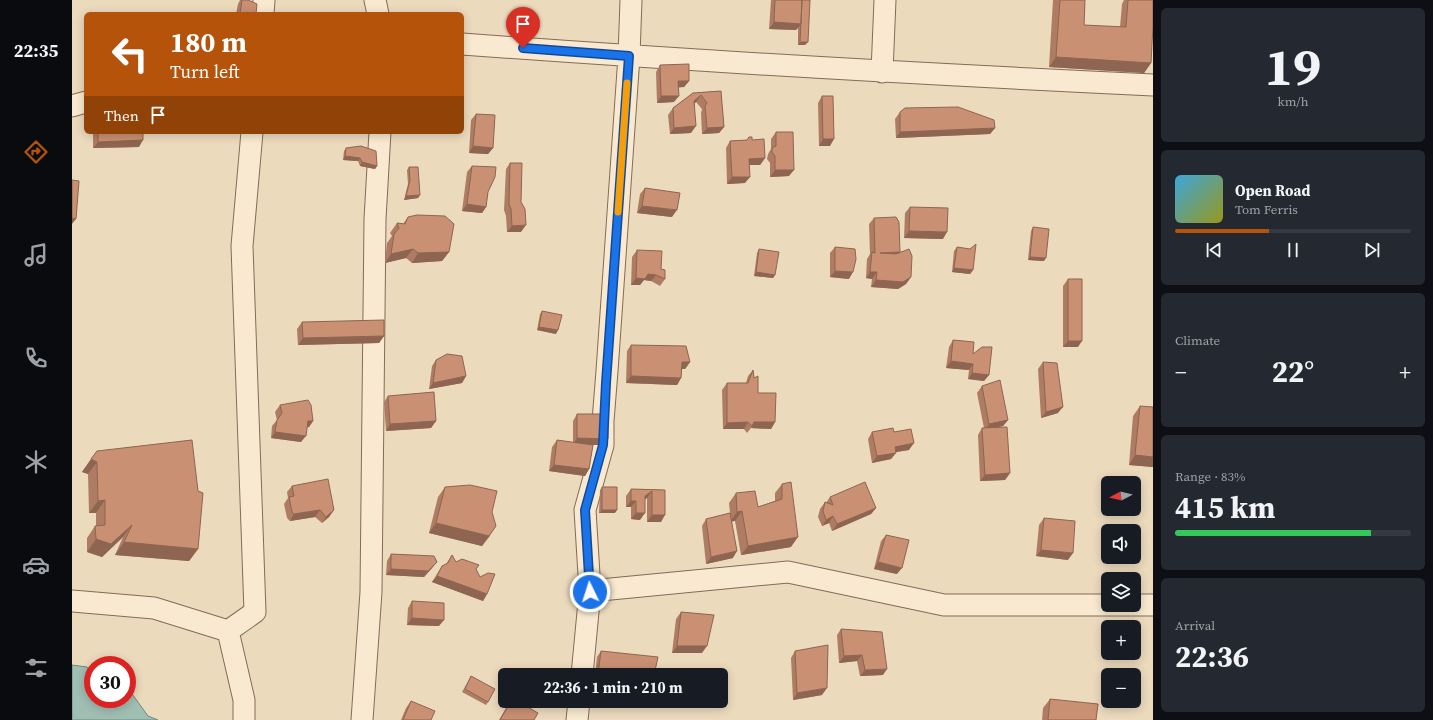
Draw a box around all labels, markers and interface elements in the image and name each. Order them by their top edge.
pin [506,7.0,540,48]
icon: arrive [512,13,534,35]
text: 180 m [170,23,247,61]
icon: left [104,28,156,80]
text: 19 [1265,31,1321,102]
text: 22:35 [14,38,58,63]
text: Turn left [170,59,240,84]
text: km/h [1278,93,1308,110]
icon: arrive [147,104,169,126]
text: Then [104,105,139,126]
icon: directions [22,138,50,166]
text: Open Road [1235,180,1310,201]
text: Tom Ferris [1235,201,1298,218]
icon: previous [1203,239,1225,261]
icon: pause [1282,239,1304,261]
icon: next [1361,239,1383,261]
icon: music [22,241,50,269]
text: Climate [1175,332,1220,349]
icon: phone [22,344,50,372]
text: 22° [1272,351,1314,392]
text: − [1175,357,1187,387]
text: + [1399,357,1411,387]
icon: climate [22,448,50,476]
text: Range · 83% [1175,468,1246,485]
north arrow [1101,476,1141,516]
map controls [1101,476,1141,708]
text: 415 km [1175,487,1275,528]
button: sound [1101,524,1141,564]
icon: car [22,551,50,579]
position arrow [569,571,611,613]
button: layers [1101,572,1141,612]
text: Arrival [1175,617,1215,634]
button: + [1101,620,1141,660]
text: 22:36 [1175,636,1249,677]
icon: filters [22,654,50,682]
speed limit sign: 30 [84,656,136,708]
button: − [1101,668,1141,708]
text: 22:36 · 1 min · 210 m [544,677,683,698]

